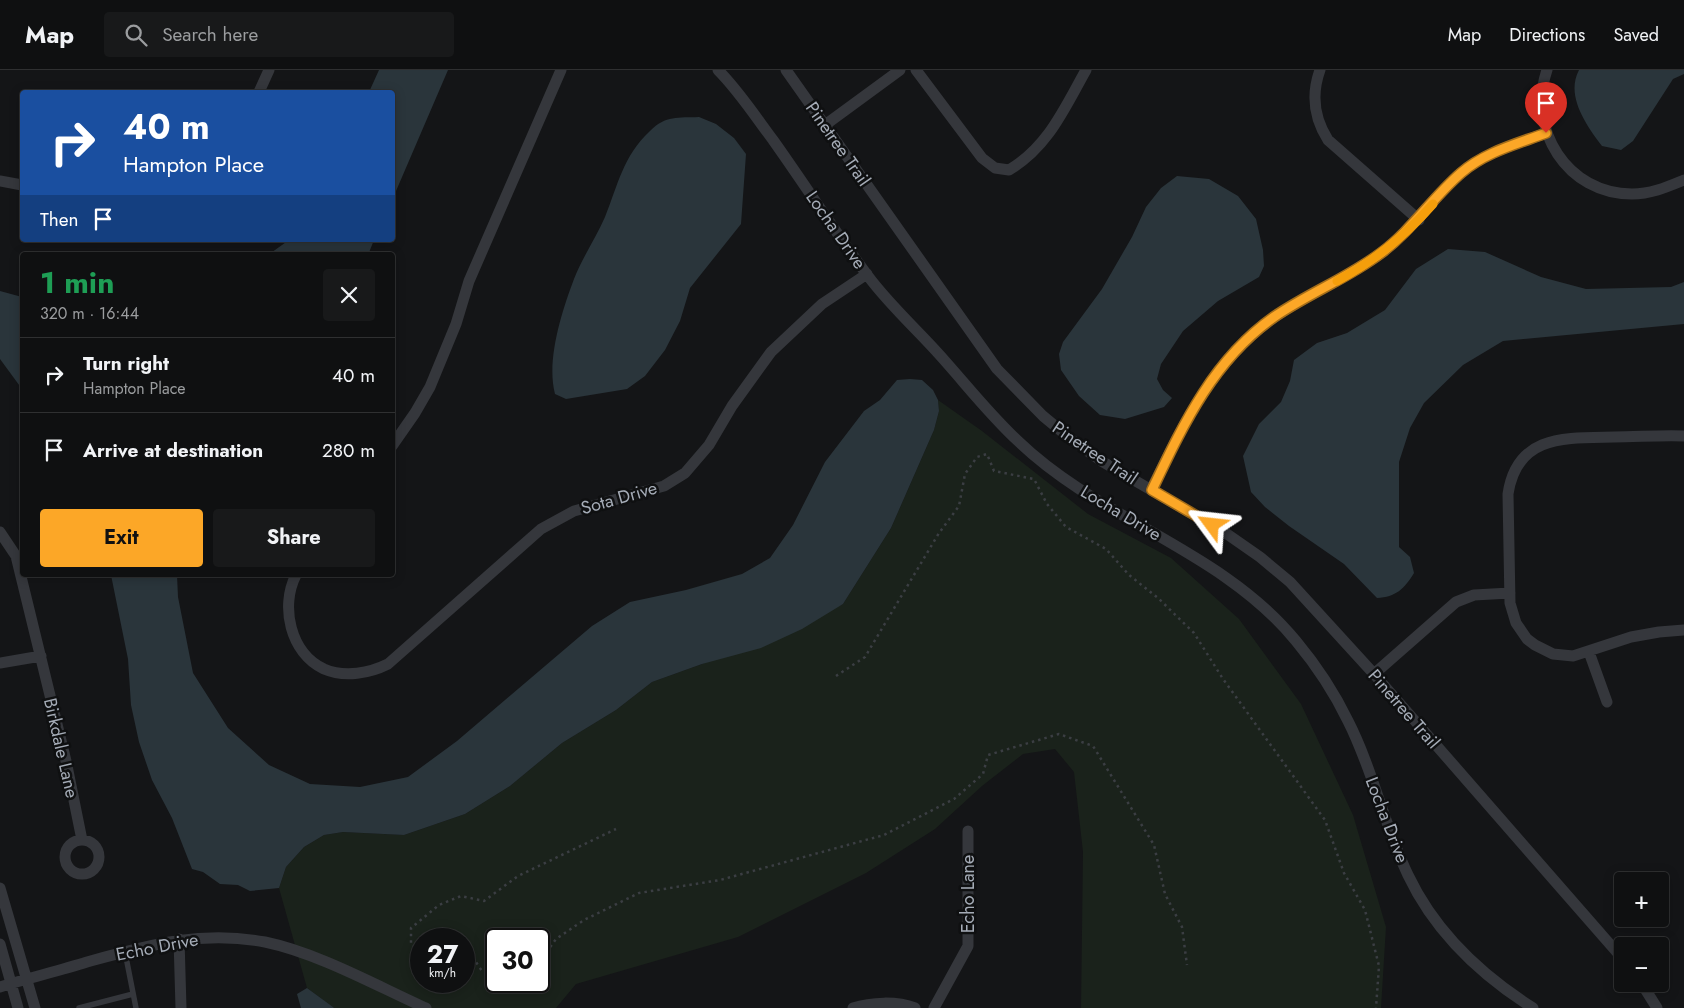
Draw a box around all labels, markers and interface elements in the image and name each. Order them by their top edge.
search box [104,12,454,57]
text: Map [25,17,74,52]
icon: search [122,21,150,49]
text: Search here [162,21,258,48]
text: Map [1448,22,1481,48]
text: Directions [1509,22,1585,48]
text: Saved [1613,22,1659,48]
pin [1525,82,1567,133]
icon: arrive [1532,89,1560,117]
street label: Pinetree Trail [799,96,877,192]
text: 40 m [123,102,210,152]
icon: right [40,110,105,175]
text: Hampton Place [123,148,264,180]
street label: Locha Drive [800,186,872,274]
icon: arrive [89,205,117,233]
text: Then [40,206,79,233]
text: 1 min [40,261,114,304]
button: close [323,269,375,321]
text: 320 m · 16:44 [40,302,139,325]
text: Turn right [83,350,169,377]
icon: right [40,361,68,389]
text: 40 m [332,362,375,389]
text: Hampton Place [83,377,186,400]
street label: Pinetree Trail [1047,415,1143,491]
icon: arrive [40,436,68,464]
text: Arrive at destination [83,437,263,464]
text: 280 m [322,437,375,464]
street label: Sota Drive [578,475,660,521]
street label: Locha Drive [1076,479,1166,547]
position arrow [1185,498,1237,550]
button: Exit [40,509,203,567]
button: Share [213,509,375,567]
street label: Pinetree Trail [1362,663,1446,755]
street label: Birkdale Lane [37,695,85,801]
street label: Locha Drive [1359,773,1415,867]
street label: Echo Lane [955,855,981,933]
map controls [1614,872,1669,992]
button: + [1614,872,1669,927]
street label: Echo Drive [114,926,200,968]
speed limit sign: 30 [485,928,550,993]
text: 27 [427,936,458,972]
button: − [1614,937,1669,992]
text: km/h [429,964,456,982]

